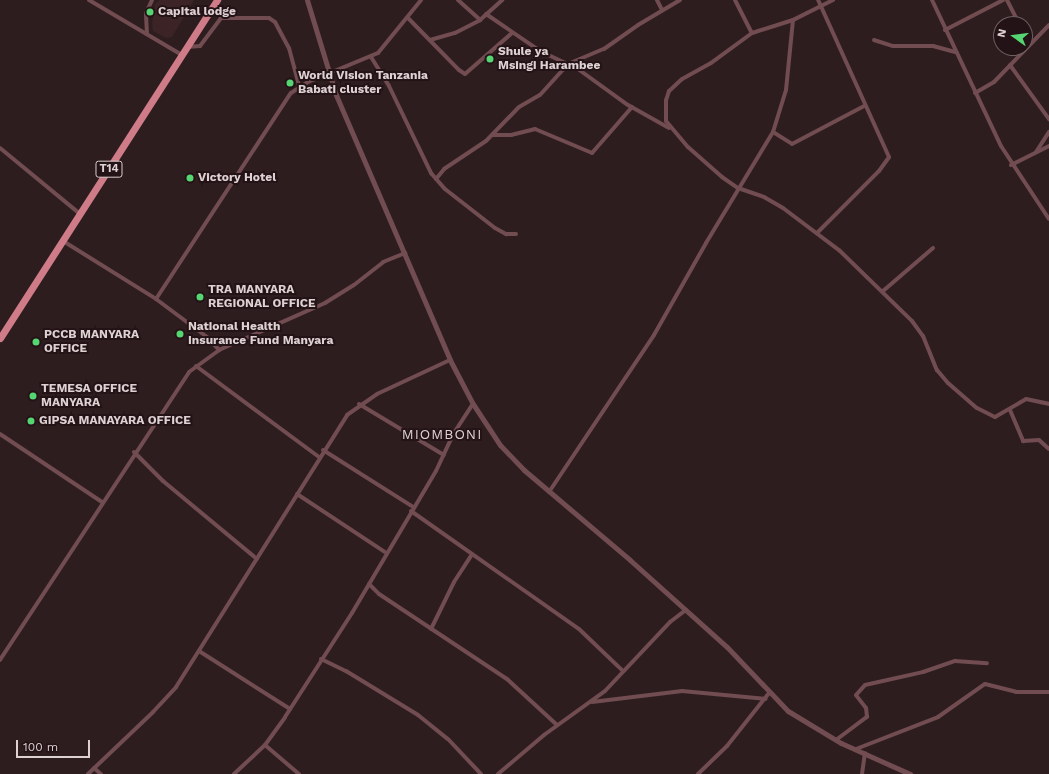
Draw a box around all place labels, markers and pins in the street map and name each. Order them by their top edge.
place label: Capital lodge [158,5,236,19]
marker: Capital lodge [145,7,155,17]
place label: Shule ya Msingi Harambee [498,45,600,73]
marker: Shule ya Msingi Harambee [485,54,495,64]
place label: World Vision Tanzania Babati cluster [298,69,428,97]
marker: World Vision Tanzania Babati cluster [285,78,295,88]
place label: Victory Hotel [198,171,276,185]
marker: Victory Hotel [185,173,195,183]
place label: TRA MANYARA REGIONAL OFFICE [208,283,316,311]
marker: TRA MANYARA REGIONAL OFFICE [195,292,205,302]
place label: National Health Insurance Fund Manyara [188,320,333,348]
place label: PCCB MANYARA OFFICE [44,328,139,356]
marker: National Health Insurance Fund Manyara [175,329,185,339]
marker: PCCB MANYARA OFFICE [31,337,41,347]
place label: TEMESA OFFICE MANYARA [41,382,137,410]
marker: TEMESA OFFICE MANYARA [28,391,38,401]
place label: GIPSA MANAYARA OFFICE [39,414,191,428]
marker: GIPSA MANAYARA OFFICE [26,416,36,426]

